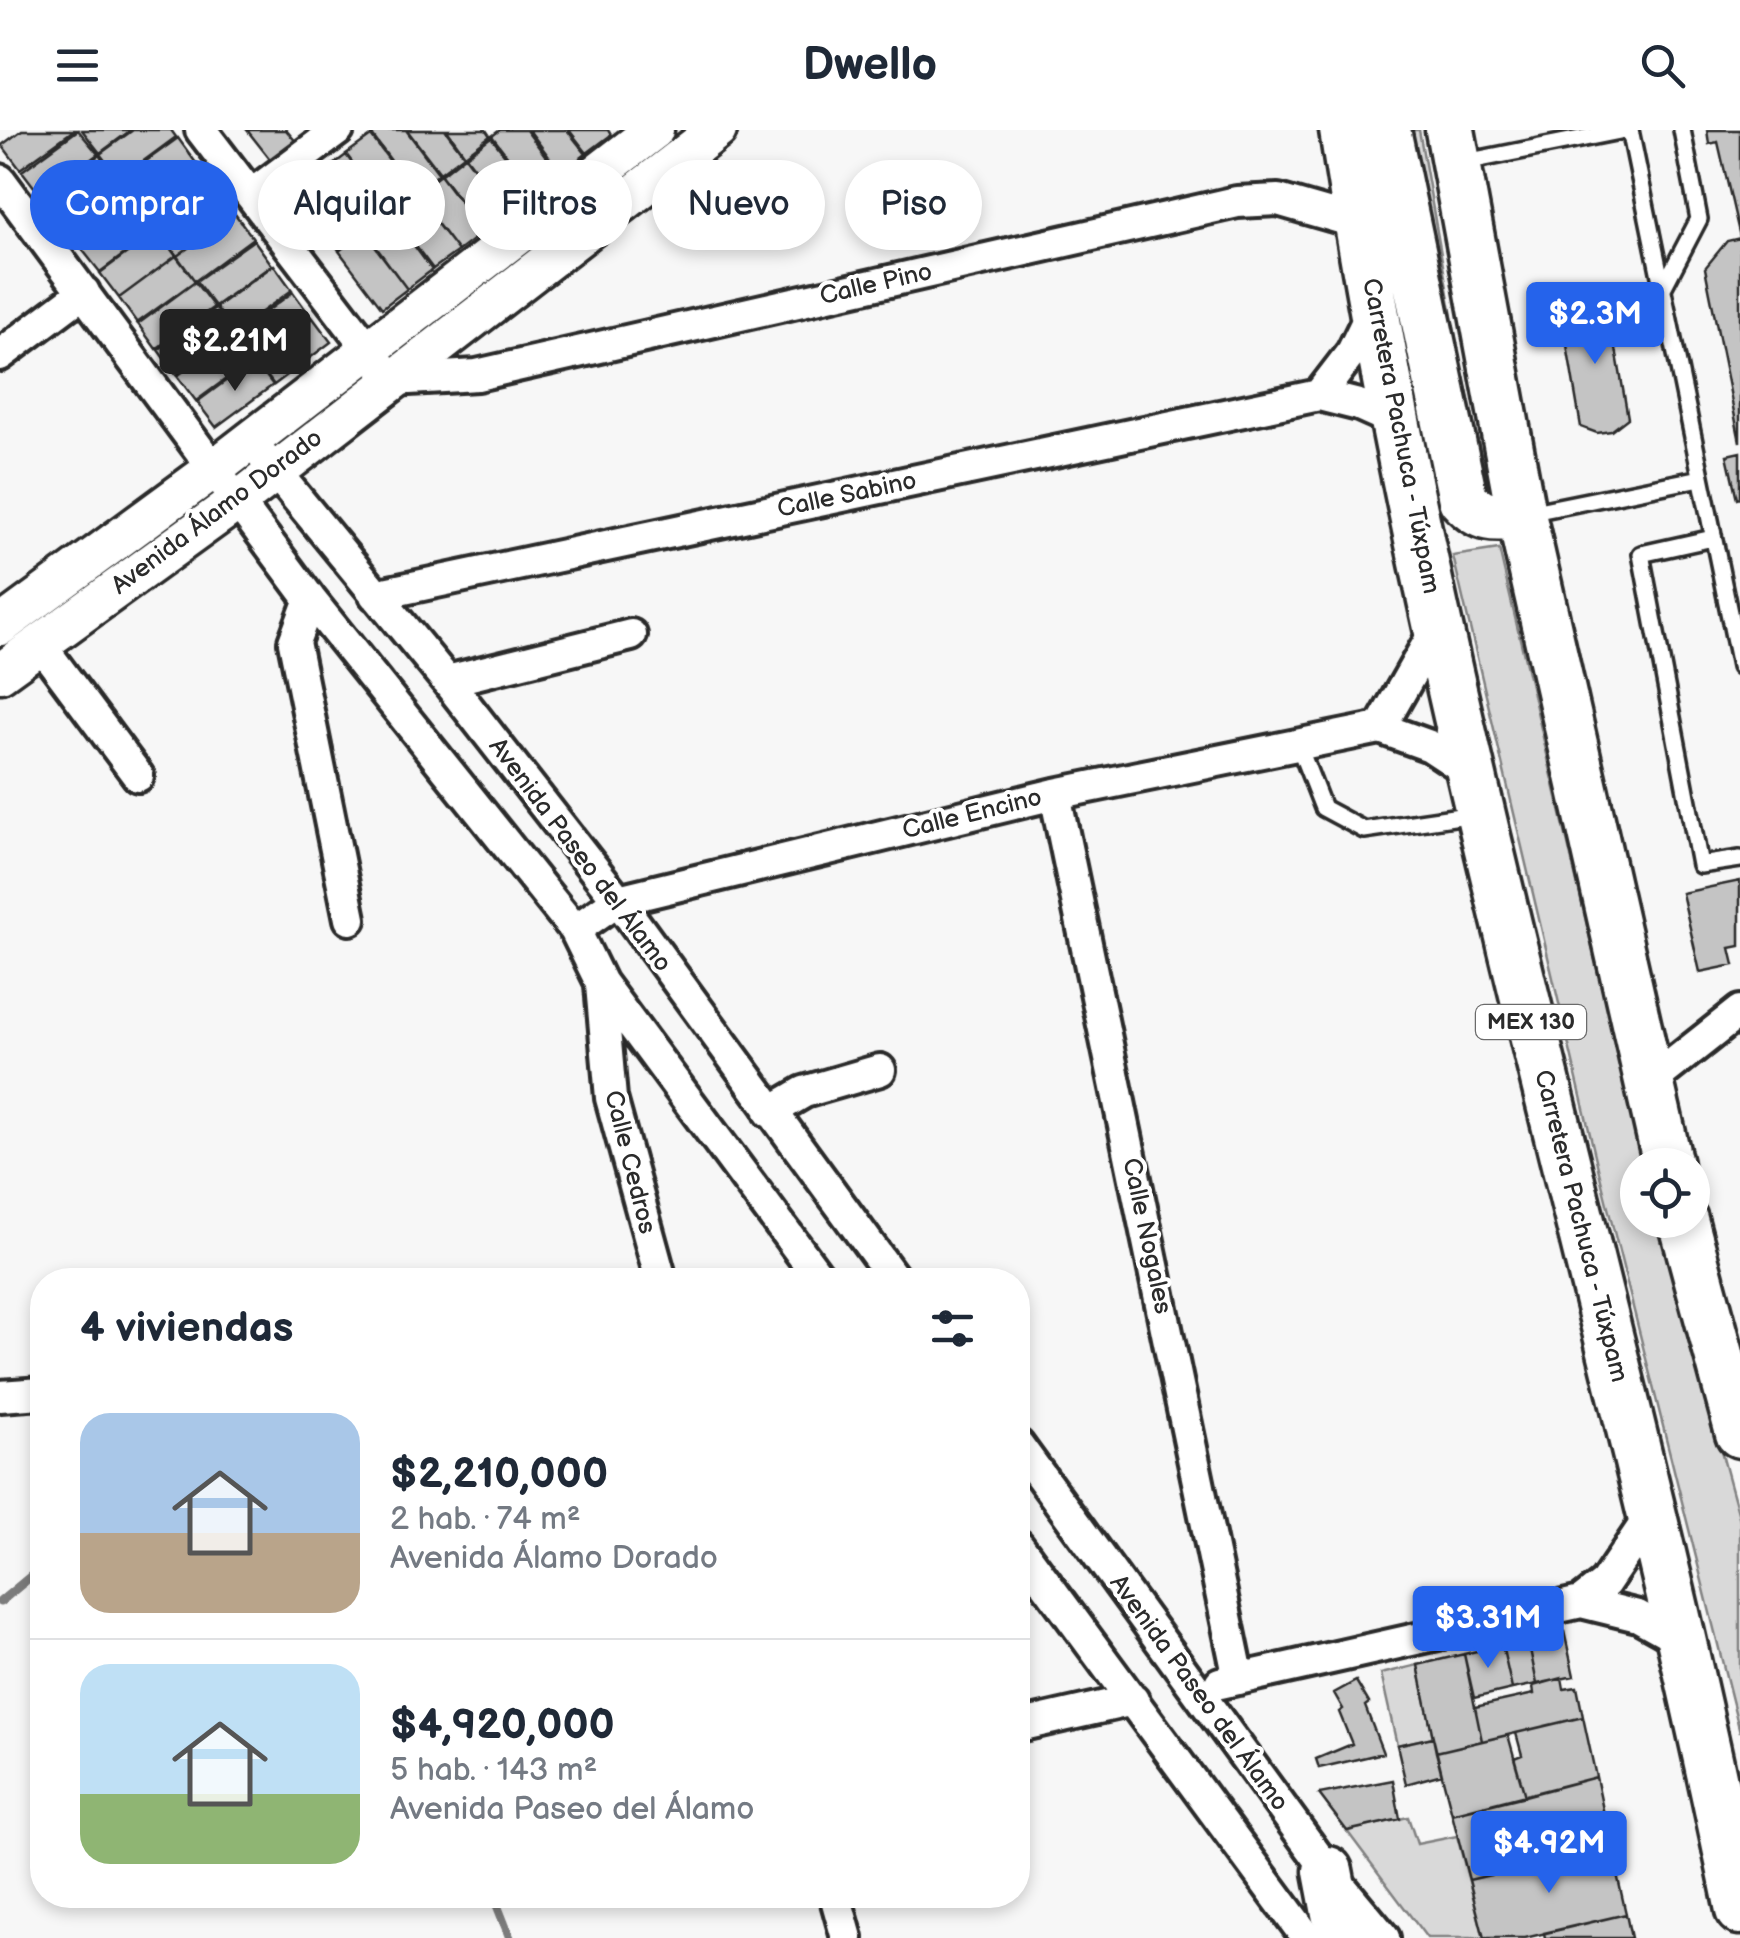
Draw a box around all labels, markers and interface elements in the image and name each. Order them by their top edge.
icon: menu [50,38,105,93]
text: Dwello [803,38,937,93]
icon: search [1635,38,1690,93]
chip: Comprar [30,160,238,250]
chip: Alquilar [258,160,445,250]
chip: Filtros [465,160,632,250]
chip: Nuevo [652,160,825,250]
chip: Piso [845,160,982,250]
street label: Calle Pino [817,256,935,312]
street label: Carretera Pachuca - Túxpam [1355,276,1447,596]
pin: $2.3M [1525,282,1665,367]
text: $2.3M [1548,295,1642,334]
pin: $2.21M [154,309,316,394]
text: $2.21M [182,322,288,361]
street label: Avenida Álamo Dorado [105,423,329,601]
street label: Calle Sabino [775,465,919,525]
street label: Avenida Paseo del Álamo [482,732,678,978]
street label: Calle Encino [899,782,1045,846]
road number: MEX 130 [1476,1005,1586,1039]
street label: Carretera Pachuca - Túxpam [1527,1067,1635,1385]
street label: Calle Cedros [597,1087,663,1237]
map controls [1620,1148,1710,1238]
button: locate [1620,1148,1710,1238]
street label: Calle Nogales [1115,1155,1179,1317]
icon: filters [925,1301,980,1356]
text: 4 viviendas [80,1303,293,1354]
text: $2,210,000 [390,1449,608,1500]
icon: home [160,1453,280,1573]
text: 2 hab. · 74 m² [390,1500,581,1539]
text: Avenida Álamo Dorado [390,1539,718,1578]
street label: Avenida Paseo del Álamo [1103,1569,1295,1817]
pin: $3.31M [1407,1586,1569,1671]
text: $3.31M [1435,1599,1541,1638]
text: $4,920,000 [390,1700,615,1751]
icon: home [160,1704,280,1824]
text: 5 hab. · 143 m² [390,1751,597,1790]
text: Avenida Paseo del Álamo [390,1790,754,1829]
pin: $4.92M [1468,1811,1630,1896]
text: $4.92M [1493,1824,1605,1863]

